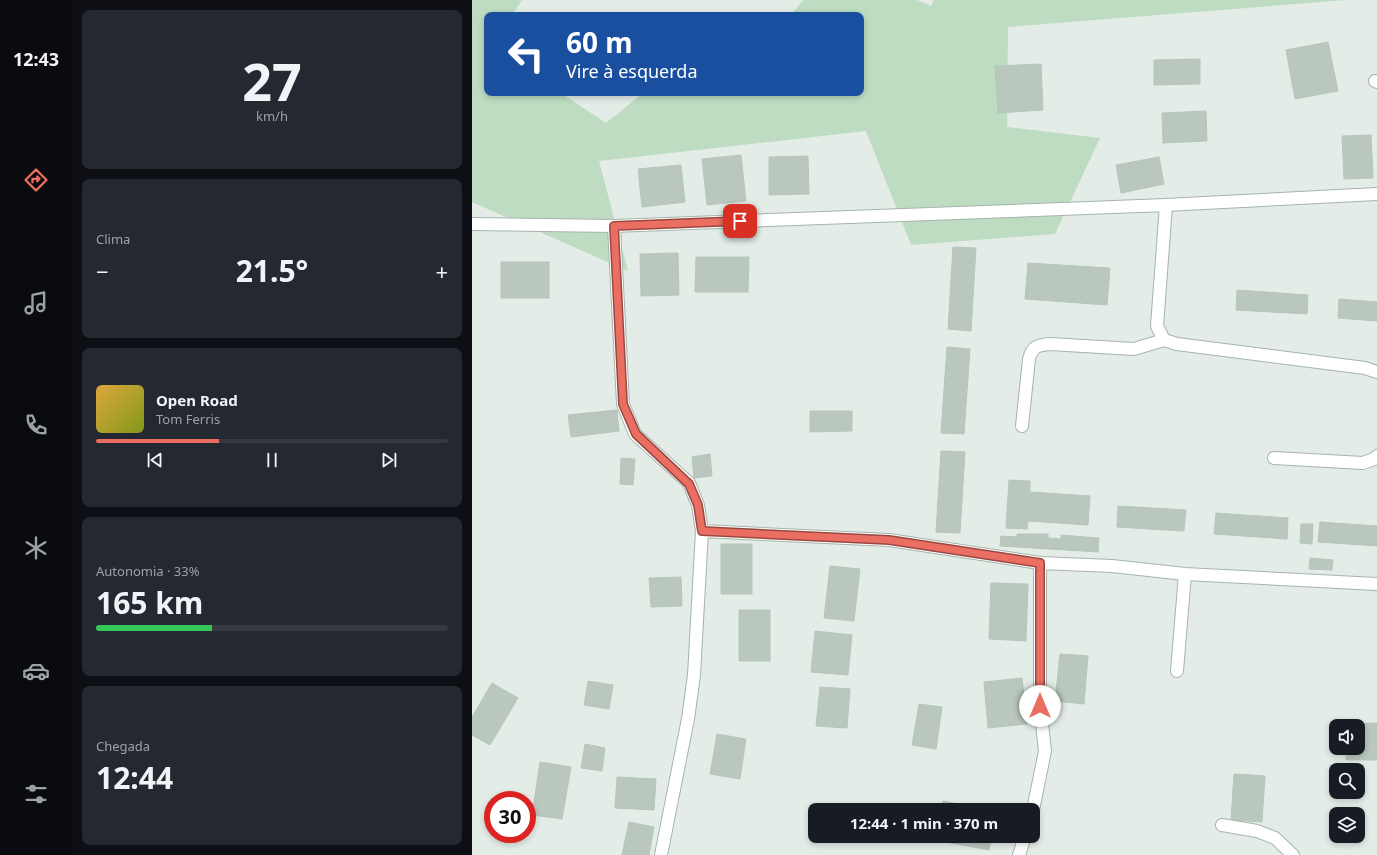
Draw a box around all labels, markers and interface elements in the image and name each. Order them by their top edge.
text: 60 m [566,23,633,61]
icon: left [500,28,552,80]
text: 27 [242,45,302,116]
text: 12:43 [13,47,59,71]
text: Vire à esquerda [566,59,698,83]
text: km/h [256,107,288,125]
icon: directions [22,166,50,194]
pin [723,204,757,238]
icon: arrive [729,210,751,232]
text: Clima [96,230,130,248]
text: 21.5° [236,250,308,291]
text: − [96,256,109,286]
text: + [435,256,448,286]
icon: music [22,289,50,317]
text: Open Road [156,390,238,410]
text: Tom Ferris [156,410,220,428]
icon: phone [22,411,50,439]
icon: previous [144,449,166,471]
icon: pause [261,449,283,471]
icon: next [378,449,400,471]
icon: climate [22,534,50,562]
text: Autonomia · 33% [96,562,200,580]
text: 165 km [96,582,203,623]
icon: car [22,657,50,685]
position arrow [1019,685,1061,727]
map controls [1329,719,1365,843]
button: sound [1329,719,1365,755]
text: Chegada [96,737,150,755]
text: 12:44 [96,757,173,798]
button: search [1329,763,1365,799]
icon: filters [22,780,50,808]
speed limit sign: 30 [484,791,536,843]
button: layers [1329,807,1365,843]
text: 12:44 · 1 min · 370 m [850,813,998,833]

